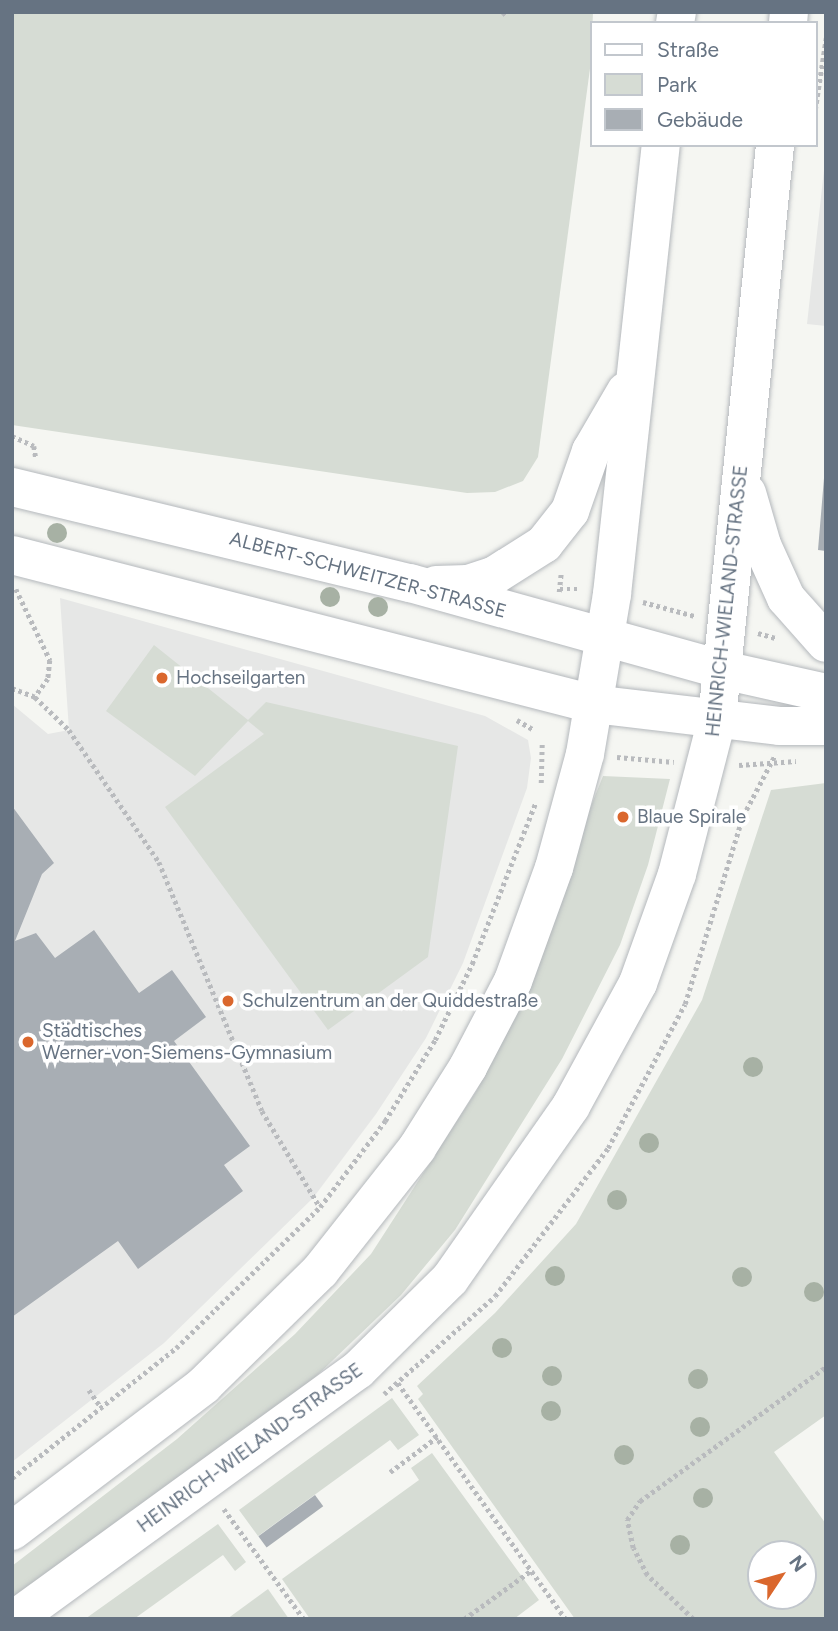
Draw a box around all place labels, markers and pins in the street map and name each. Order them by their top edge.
place label: Hochseilgarten [176,667,305,689]
marker: Hochseilgarten [154,670,170,686]
place label: Blaue Spirale [637,806,746,828]
marker: Blaue Spirale [615,809,631,825]
place label: Schulzentrum an der Quiddestraße [242,990,538,1012]
marker: Schulzentrum an der Quiddestraße [220,993,236,1009]
place label: Städtisches Werner-von-Siemens-Gymnasium [42,1020,332,1064]
marker: Städtisches Werner-von-Siemens-Gymnasium [20,1034,36,1050]

